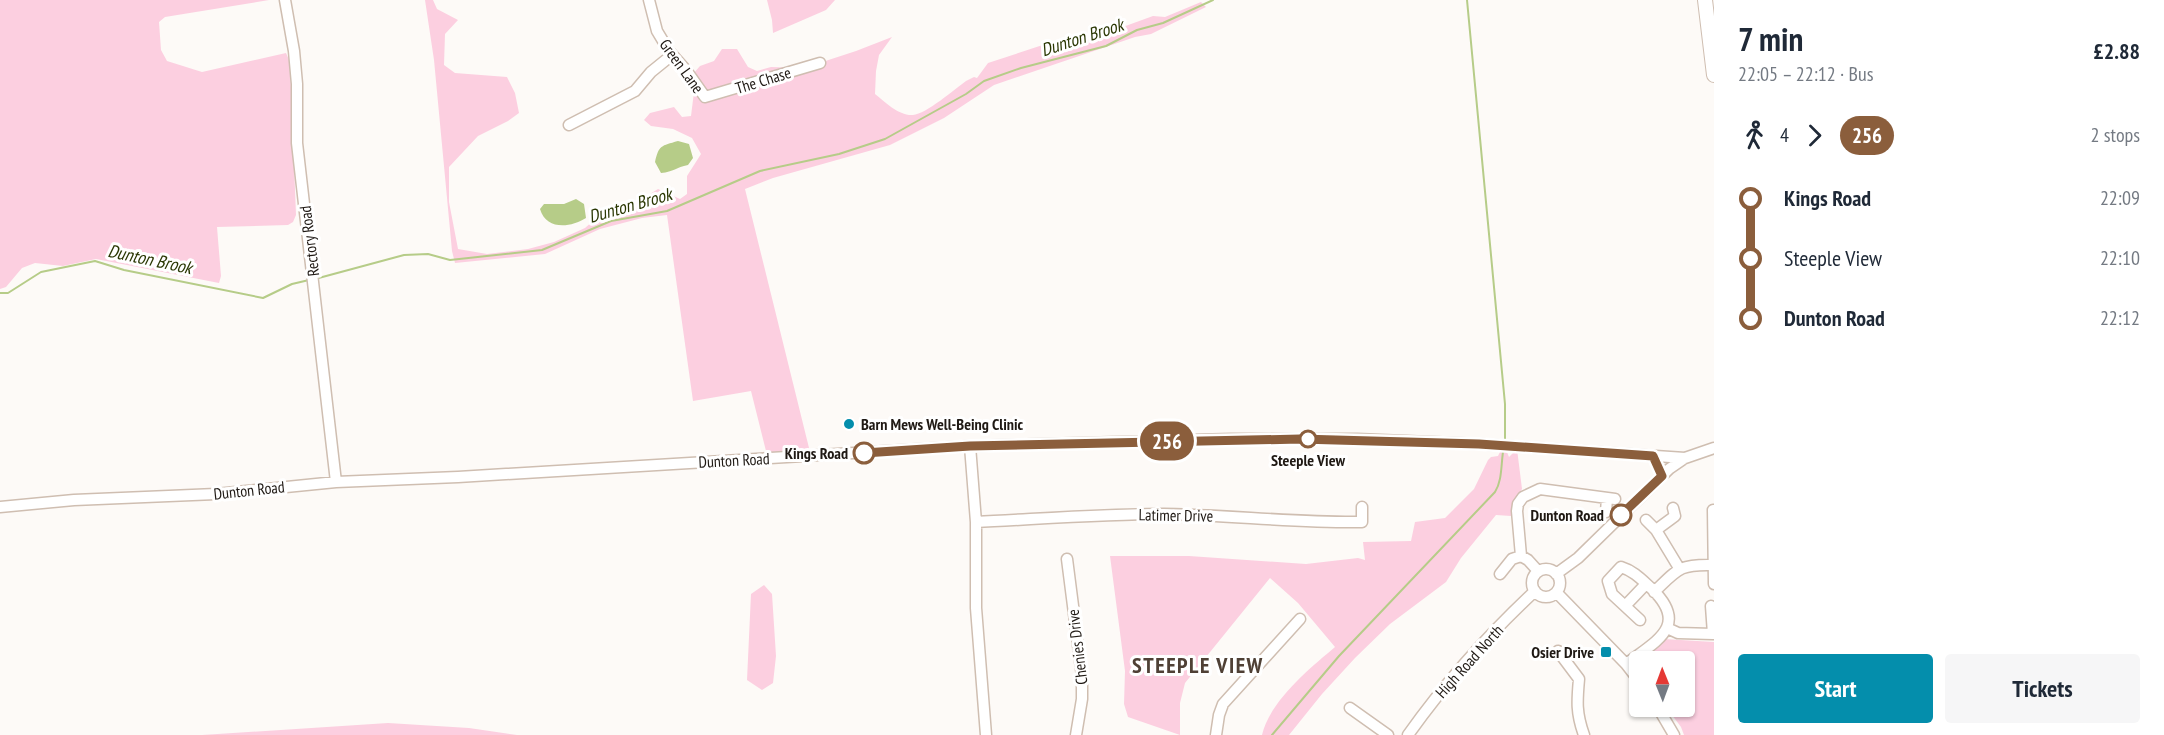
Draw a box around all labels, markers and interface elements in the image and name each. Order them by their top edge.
water label: Dunton Brook [1038,12,1128,61]
text: 7 min [1738,17,1803,60]
street label: Green Lane [656,35,708,97]
text: £2.88 [2093,37,2140,65]
text: 22:05 – 22:12 · Bus [1738,61,1873,87]
street label: The Chase [733,62,793,98]
icon: walk [1738,119,1771,152]
icon: forward [1798,119,1831,152]
text: 4 [1780,122,1789,148]
text: 256 [1852,122,1882,149]
text: 2 stops [2091,122,2140,148]
water label: Dunton Brook [586,182,676,228]
text: Kings Road [1784,184,1871,212]
text: 22:09 [2100,185,2140,211]
street label: Rectory Road [295,204,323,277]
water label: Dunton Brook [106,239,196,280]
text: Steeple View [1784,244,1882,272]
text: 22:10 [2100,245,2140,271]
text: Dunton Road [1784,304,1885,332]
text: 22:12 [2100,305,2140,331]
place label: Barn Mews Well-Being Clinic [861,414,1024,434]
marker: Barn Mews Well-Being Clinic [842,417,856,431]
line badge: 256 [1132,422,1202,460]
text: 256 [1152,428,1182,455]
marker: Steeple View [1299,430,1317,448]
marker: Kings Road [853,442,875,464]
place label: Kings Road [785,443,848,463]
street label: Dunton Road [698,448,770,472]
place label: Steeple View [1271,450,1346,470]
street label: Dunton Road [213,476,286,504]
street label: Latimer Drive [1139,504,1213,526]
marker: Dunton Road [1610,504,1632,526]
place label: Dunton Road [1531,505,1604,525]
street label: Chenies Drive [1062,608,1092,686]
street label: High Road North [1431,620,1507,702]
place label: Osier Drive [1531,642,1594,662]
marker: Osier Drive [1599,645,1613,659]
district label: STEEPLE VIEW [1132,651,1264,679]
north arrow [1629,651,1695,717]
map controls [1629,651,1695,717]
button: Start [1738,654,1933,723]
button: Tickets [1945,654,2140,723]

